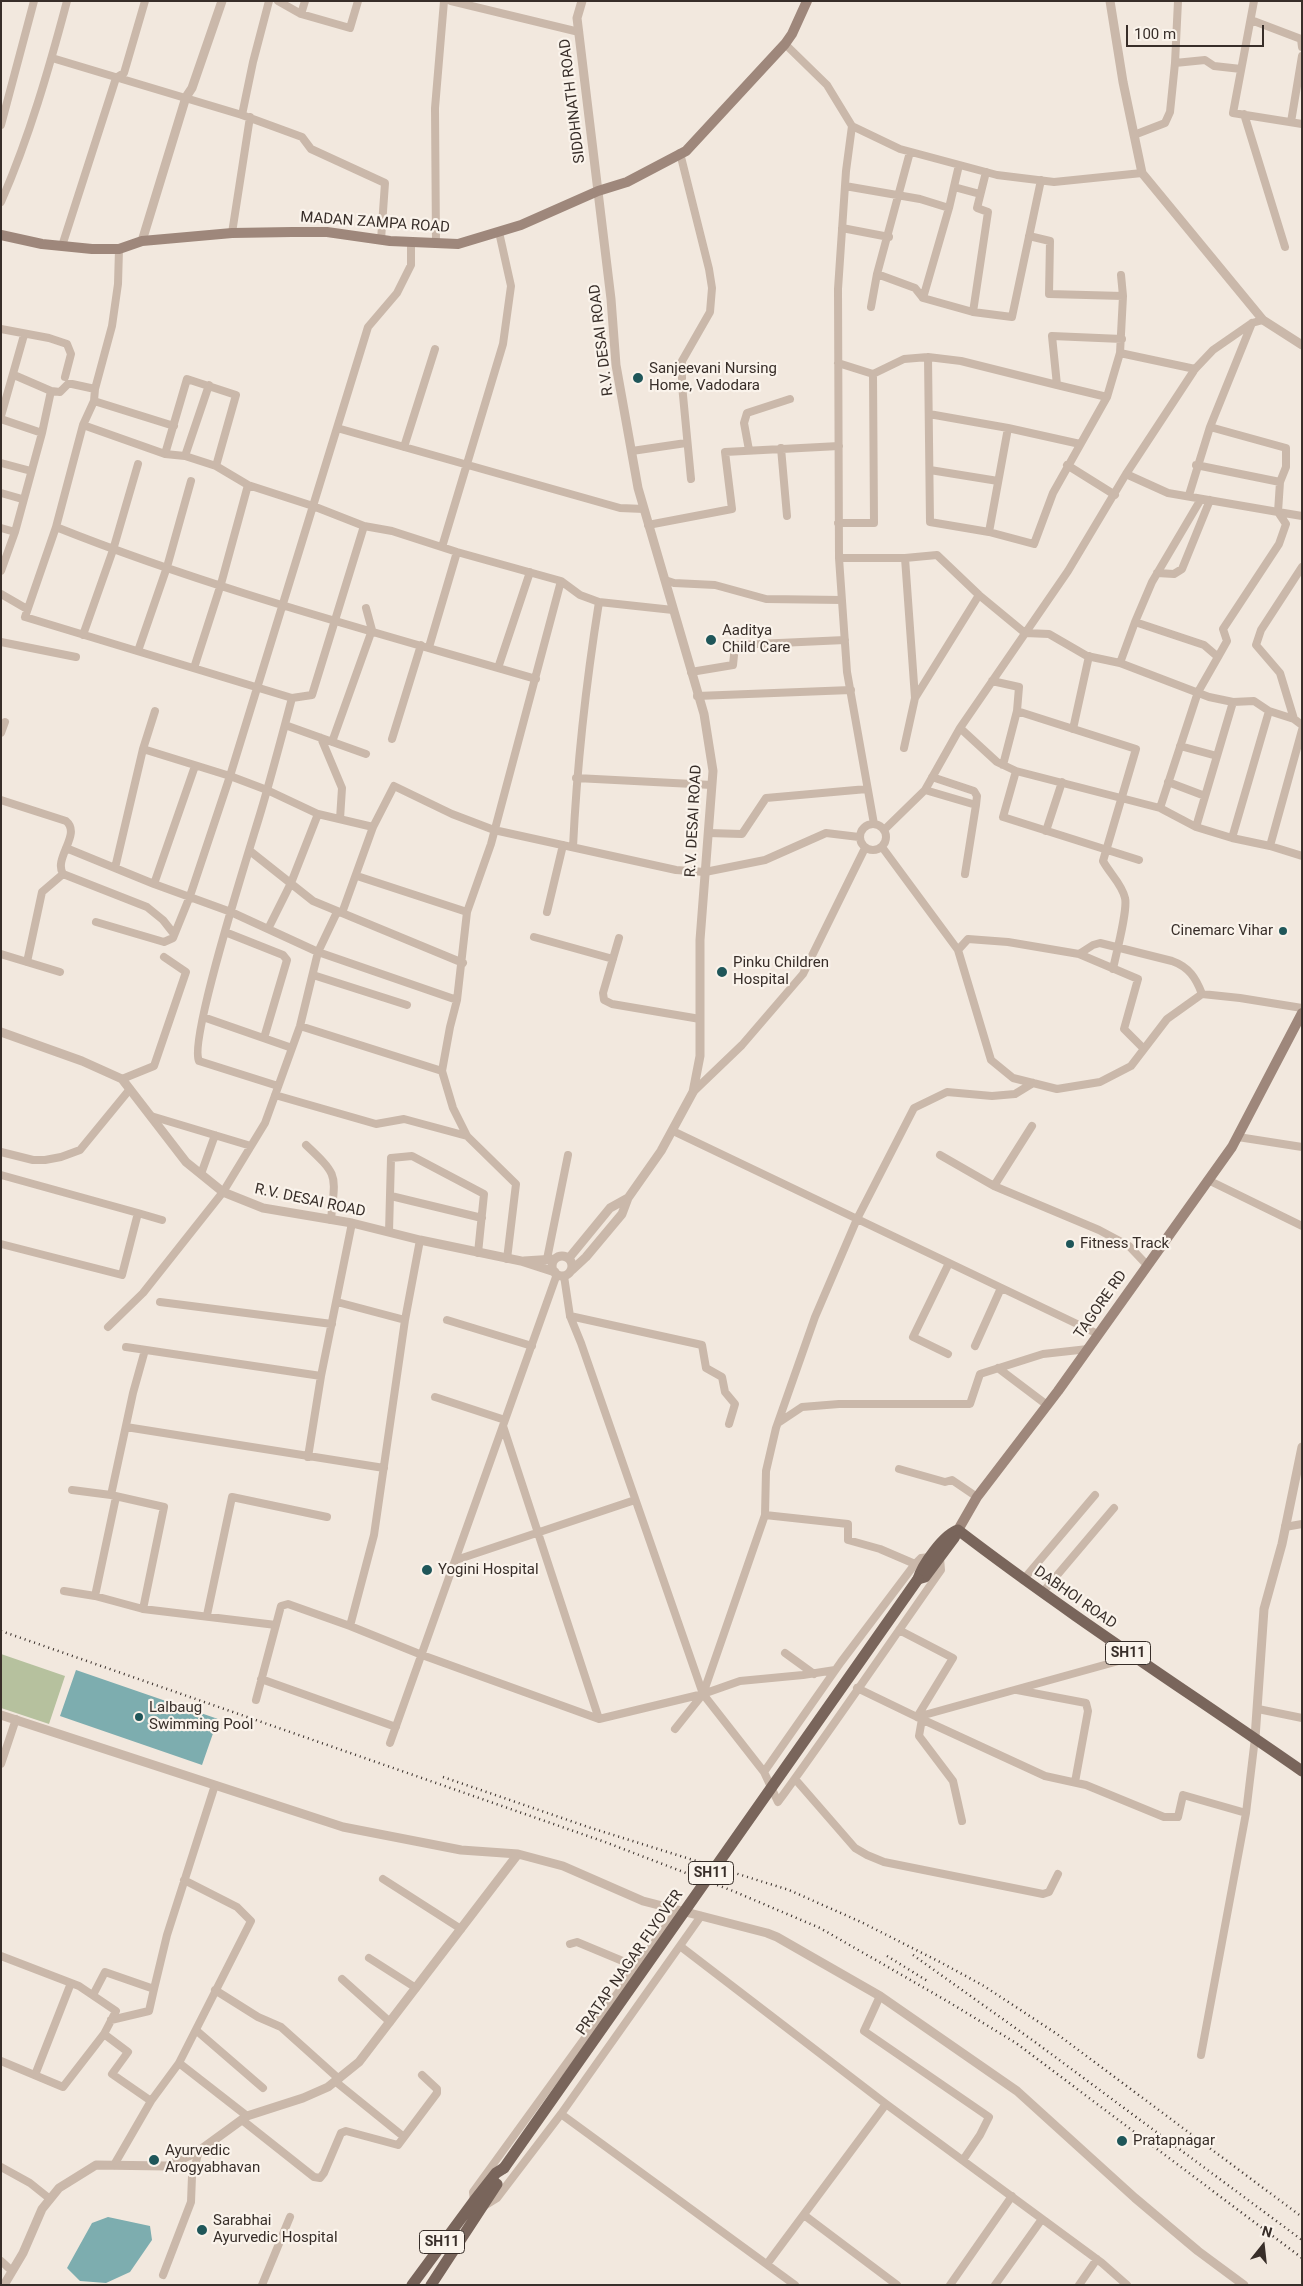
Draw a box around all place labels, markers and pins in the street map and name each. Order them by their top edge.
place label: Sanjeevani Nursing Home, Vadodara [649,360,777,395]
marker: Sanjeevani Nursing Home, Vadodara [631,371,645,385]
place label: Aaditya Child Care [722,622,790,657]
marker: Aaditya Child Care [704,633,718,647]
place label: Cinemarc Vihar [1171,922,1273,940]
marker: Cinemarc Vihar [1277,925,1289,937]
place label: Pinku Children Hospital [733,954,829,989]
marker: Pinku Children Hospital [715,965,729,979]
place label: Fitness Track [1080,1235,1169,1253]
marker: Fitness Track [1064,1238,1076,1250]
place label: Yogini Hospital [438,1561,539,1579]
marker: Yogini Hospital [420,1563,434,1577]
place label: Lalbaug Swimming Pool [149,1699,253,1734]
marker: Lalbaug Swimming Pool [133,1711,145,1723]
place label: Pratapnagar [1133,2132,1215,2150]
marker: Pratapnagar [1115,2134,1129,2148]
place label: Ayurvedic Arogyabhavan [165,2142,260,2177]
marker: Ayurvedic Arogyabhavan [147,2153,161,2167]
place label: Sarabhai Ayurvedic Hospital [213,2212,338,2247]
marker: Sarabhai Ayurvedic Hospital [195,2223,209,2237]

